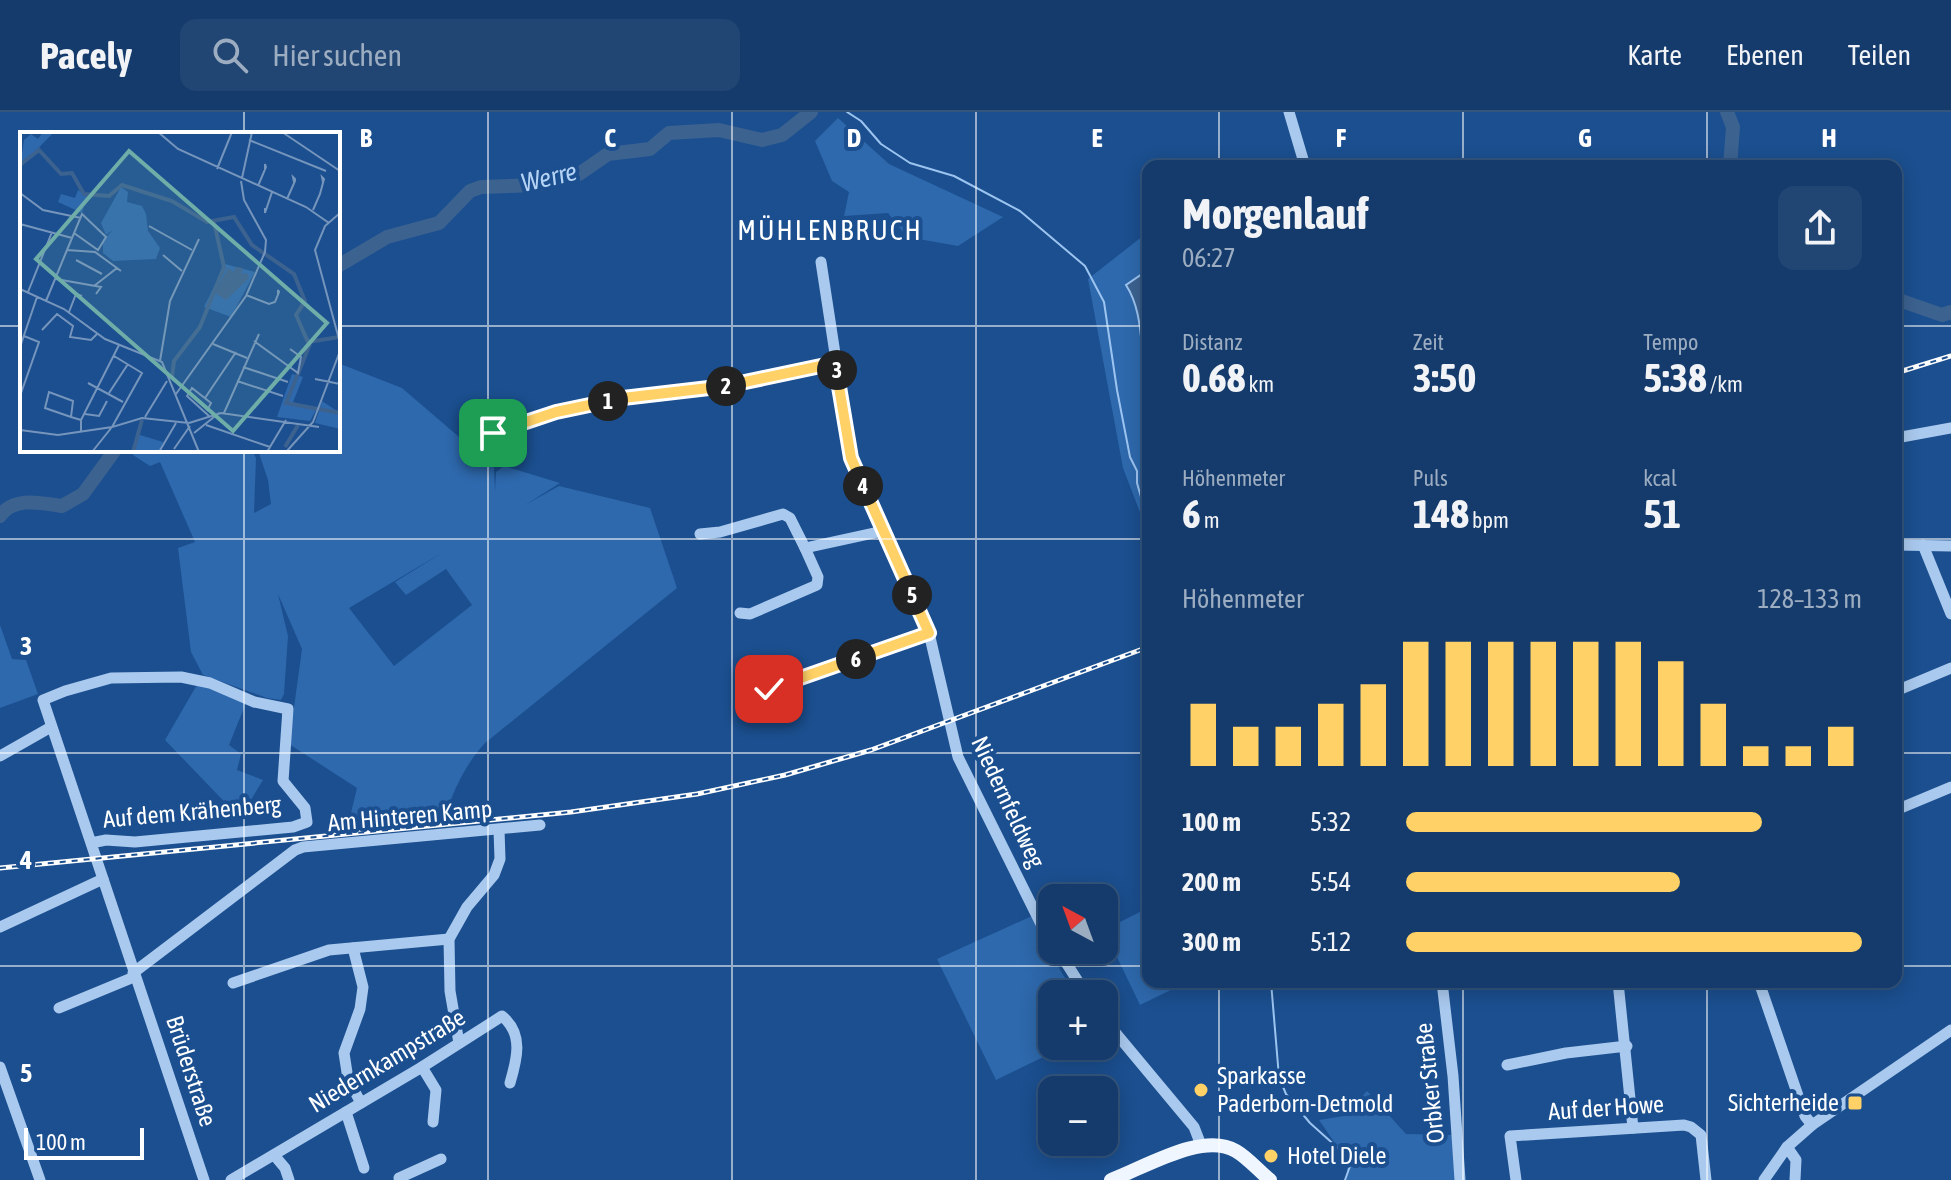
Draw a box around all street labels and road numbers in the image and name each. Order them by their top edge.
street label: Niedernfeldweg [966,732,1051,872]
street label: Auf dem Krähenberg [102,790,283,833]
street label: Am Hinteren Kamp [327,795,493,836]
street label: Niedernkampstraße [304,1003,470,1118]
street label: Brüderstraße [161,1012,222,1130]
street label: Orbker Straße [1410,1022,1449,1145]
street label: Auf der Howe [1547,1090,1665,1125]

